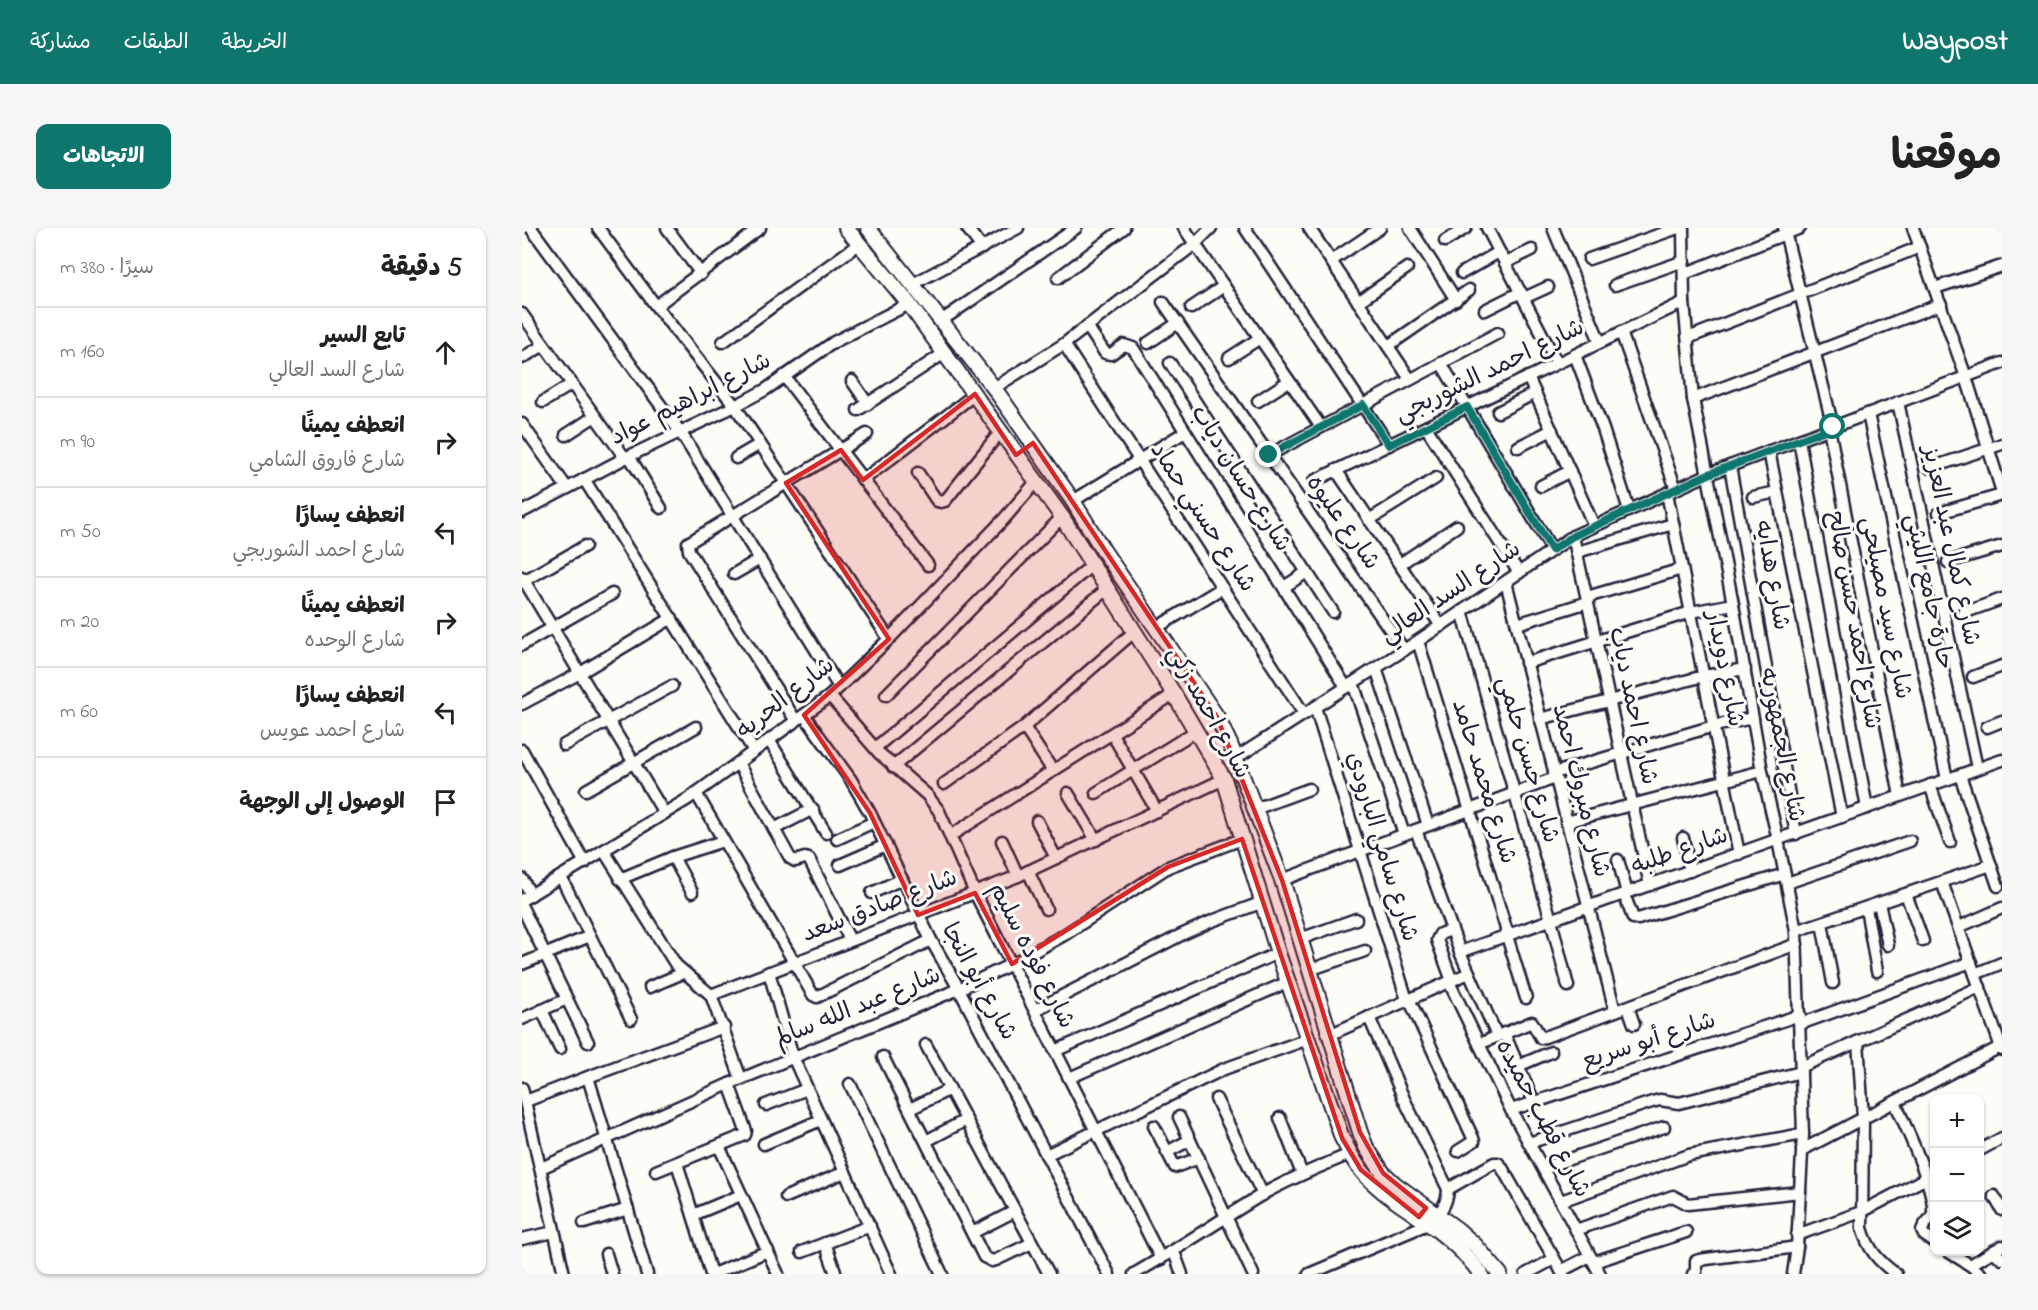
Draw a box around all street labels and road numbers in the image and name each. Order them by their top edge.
street label: شارع احمد الشوربجي [1389,311,1591,434]
street label: شارع ابراهيم عواد [604,344,778,456]
street label: شارع حسان دياب [1181,399,1299,559]
street label: شارع حسني حماد [1139,436,1264,601]
street label: شارع كمال عبد العزيز [1911,441,1988,649]
street label: شارع عليوه [1296,468,1388,578]
street label: شارع احمد حسن صالح [1817,508,1889,732]
street label: حارة جامع الليثي [1893,511,1962,673]
street label: شارع سيد مصيلحي [1849,514,1920,702]
street label: شارع هدايه [1744,517,1798,633]
street label: شارع السد العالي [1373,533,1529,654]
street label: شارع دويدار [1695,606,1752,730]
street label: شارع احمد دياب [1598,624,1666,788]
street label: شارع احمد زكي [1156,640,1259,786]
street label: شارع الحريه [729,649,843,749]
street label: شارع الجمهوريه [1749,665,1813,825]
street label: شارع حسن حلمي [1486,673,1567,848]
street label: شارع محمد حامد [1441,696,1525,868]
street label: شارع مبروك احمد [1542,701,1618,881]
street label: شارع سامي البارودي [1335,748,1427,947]
street label: شارع طلبه [1627,819,1733,885]
street label: شارع صادق سعد [797,861,963,953]
street label: شارع فوده سليم [979,877,1083,1035]
street label: شارع أبو النجا [931,917,1025,1047]
street label: شارع عبد الله سالم [770,959,946,1057]
street label: شارع أبو سريع [1577,1004,1721,1080]
street label: شارع قطب حميده [1485,1033,1599,1205]

